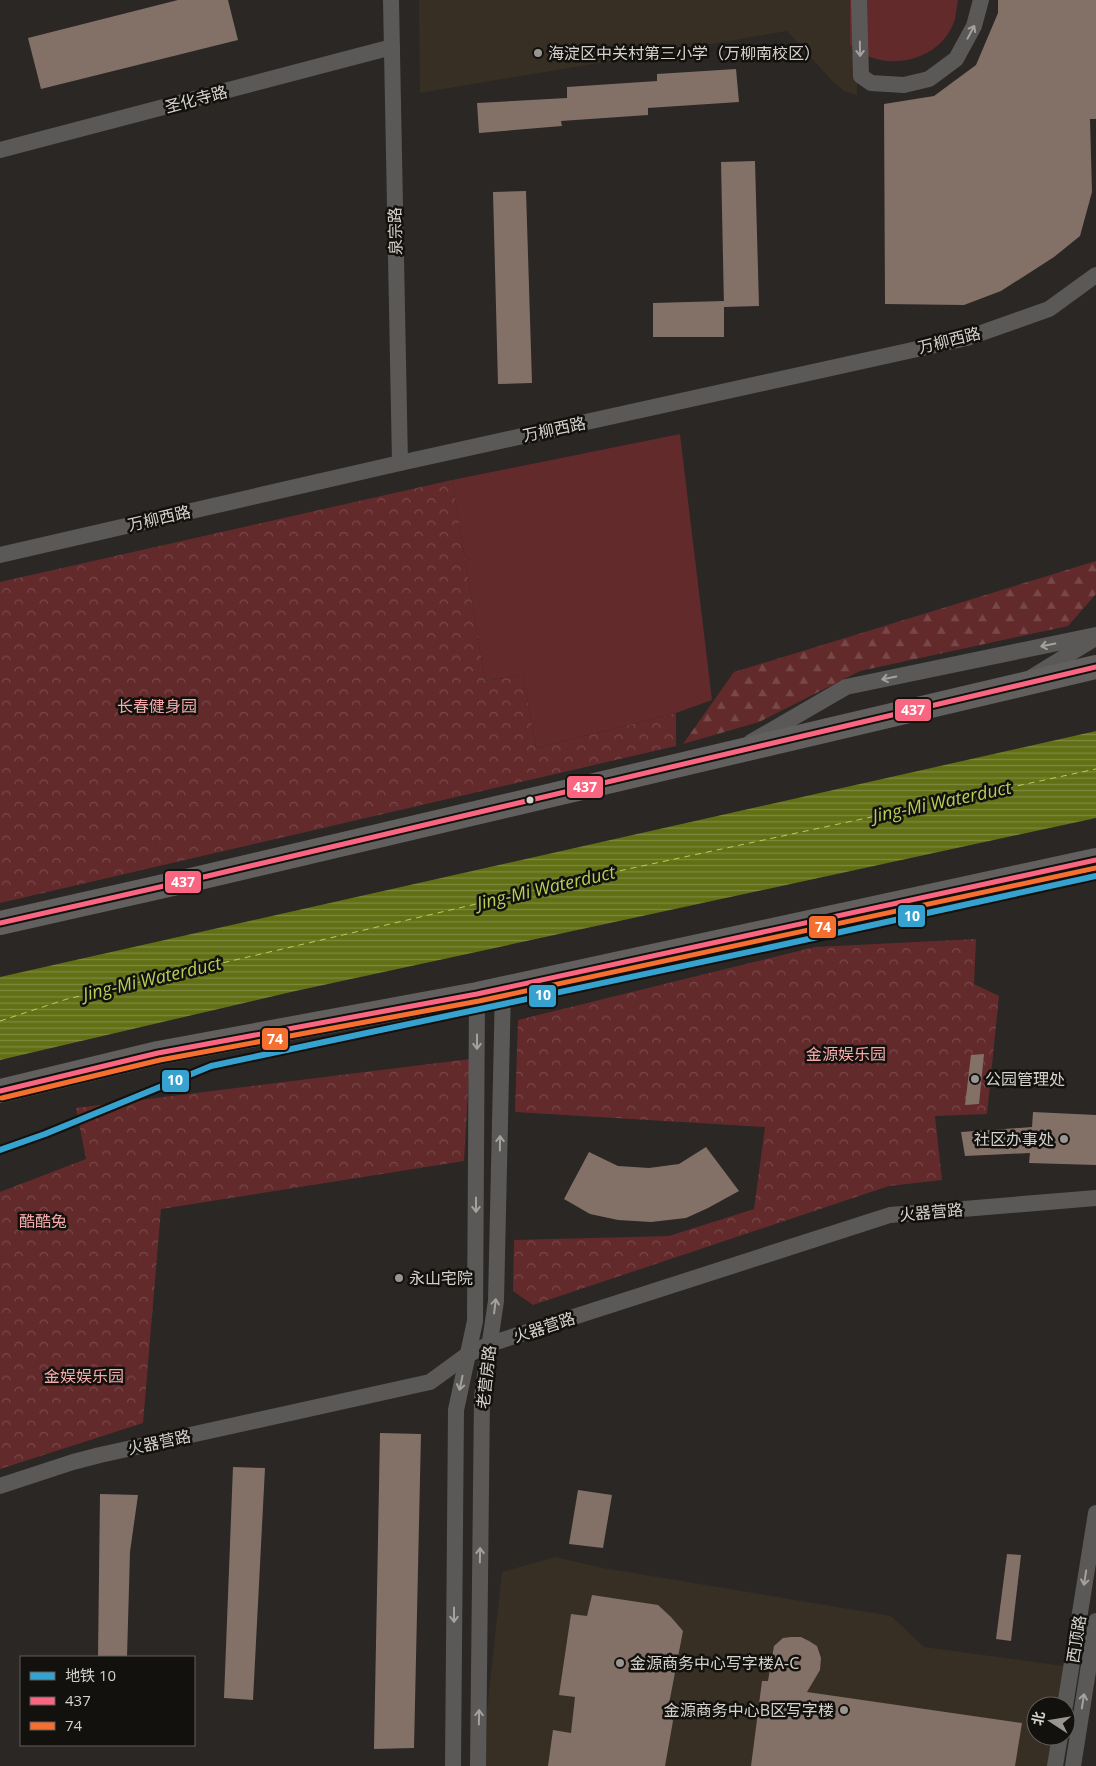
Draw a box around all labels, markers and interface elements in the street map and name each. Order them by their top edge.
one-way arrow [966,26,976,40]
one-way arrow [855,40,865,56]
place label: 海淀区中关村第三小学（万柳南校区） [548,42,820,64]
marker: 海淀区中关村第三小学（万柳南校区） [532,47,544,59]
street label: 圣化寺路 [162,80,230,118]
street label: 泉宗路 [384,207,406,255]
street label: 万柳西路 [915,322,983,358]
street label: 万柳西路 [520,412,588,446]
street label: 万柳西路 [125,500,193,536]
one-way arrow [1041,641,1057,650]
one-way arrow [882,674,898,684]
park label: 长春健身园 [117,695,197,717]
line badge: 437 [894,698,932,722]
text: 437 [901,700,925,719]
water label: Jing-Mi Waterduct [867,774,1014,828]
line badge: 437 [566,775,604,799]
text: 437 [573,777,597,796]
unlabelled marker [525,795,535,805]
water label: Jing-Mi Waterduct [471,859,618,915]
line badge: 437 [164,870,202,894]
text: 437 [171,872,195,891]
line badge: 10 [897,904,926,928]
text: 10 [904,906,920,925]
line badge: 74 [808,915,837,939]
text: 74 [815,917,831,936]
water label: Jing-Mi Waterduct [77,950,224,1006]
line badge: 10 [528,984,557,1008]
text: 10 [535,985,551,1004]
line badge: 74 [261,1027,289,1051]
text: 74 [267,1029,283,1048]
one-way arrow [472,1034,482,1050]
park label: 金源娱乐园 [806,1043,886,1065]
place label: 公园管理处 [985,1068,1065,1090]
line badge: 10 [161,1069,190,1093]
text: 10 [167,1070,183,1089]
marker: 公园管理处 [969,1073,981,1085]
place label: 社区办事处 [974,1128,1054,1150]
marker: 社区办事处 [1058,1133,1070,1145]
one-way arrow [495,1136,505,1152]
one-way arrow [471,1196,481,1213]
street label: 火器营路 [898,1198,964,1226]
park label: 酷酷兔 [19,1210,67,1232]
place label: 永山宅院 [409,1267,473,1289]
marker: 永山宅院 [393,1272,405,1284]
one-way arrow [490,1298,500,1314]
street label: 火器营路 [510,1307,578,1347]
street label: 老营房路 [472,1344,500,1410]
park label: 金娱娱乐园 [44,1365,124,1387]
one-way arrow [456,1375,466,1391]
street label: 火器营路 [125,1425,193,1459]
one-way arrow [476,1547,485,1563]
one-way arrow [1080,1570,1090,1586]
one-way arrow [449,1607,459,1623]
street label: 西顶路 [1061,1614,1091,1664]
place label: 金源商务中心写字楼A-C [630,1652,799,1674]
legend [20,1656,195,1746]
marker: 金源商务中心写字楼A-C [614,1657,626,1669]
text: 地铁 10 [65,1665,116,1685]
text: 437 [65,1690,91,1710]
one-way arrow [1079,1693,1089,1709]
north arrow [1026,1696,1076,1746]
place label: 金源商务中心B区写字楼 [664,1699,834,1721]
marker: 金源商务中心B区写字楼 [838,1704,850,1716]
text: 北 [1027,1709,1049,1727]
one-way arrow [474,1710,483,1726]
text: 74 [65,1715,83,1735]

